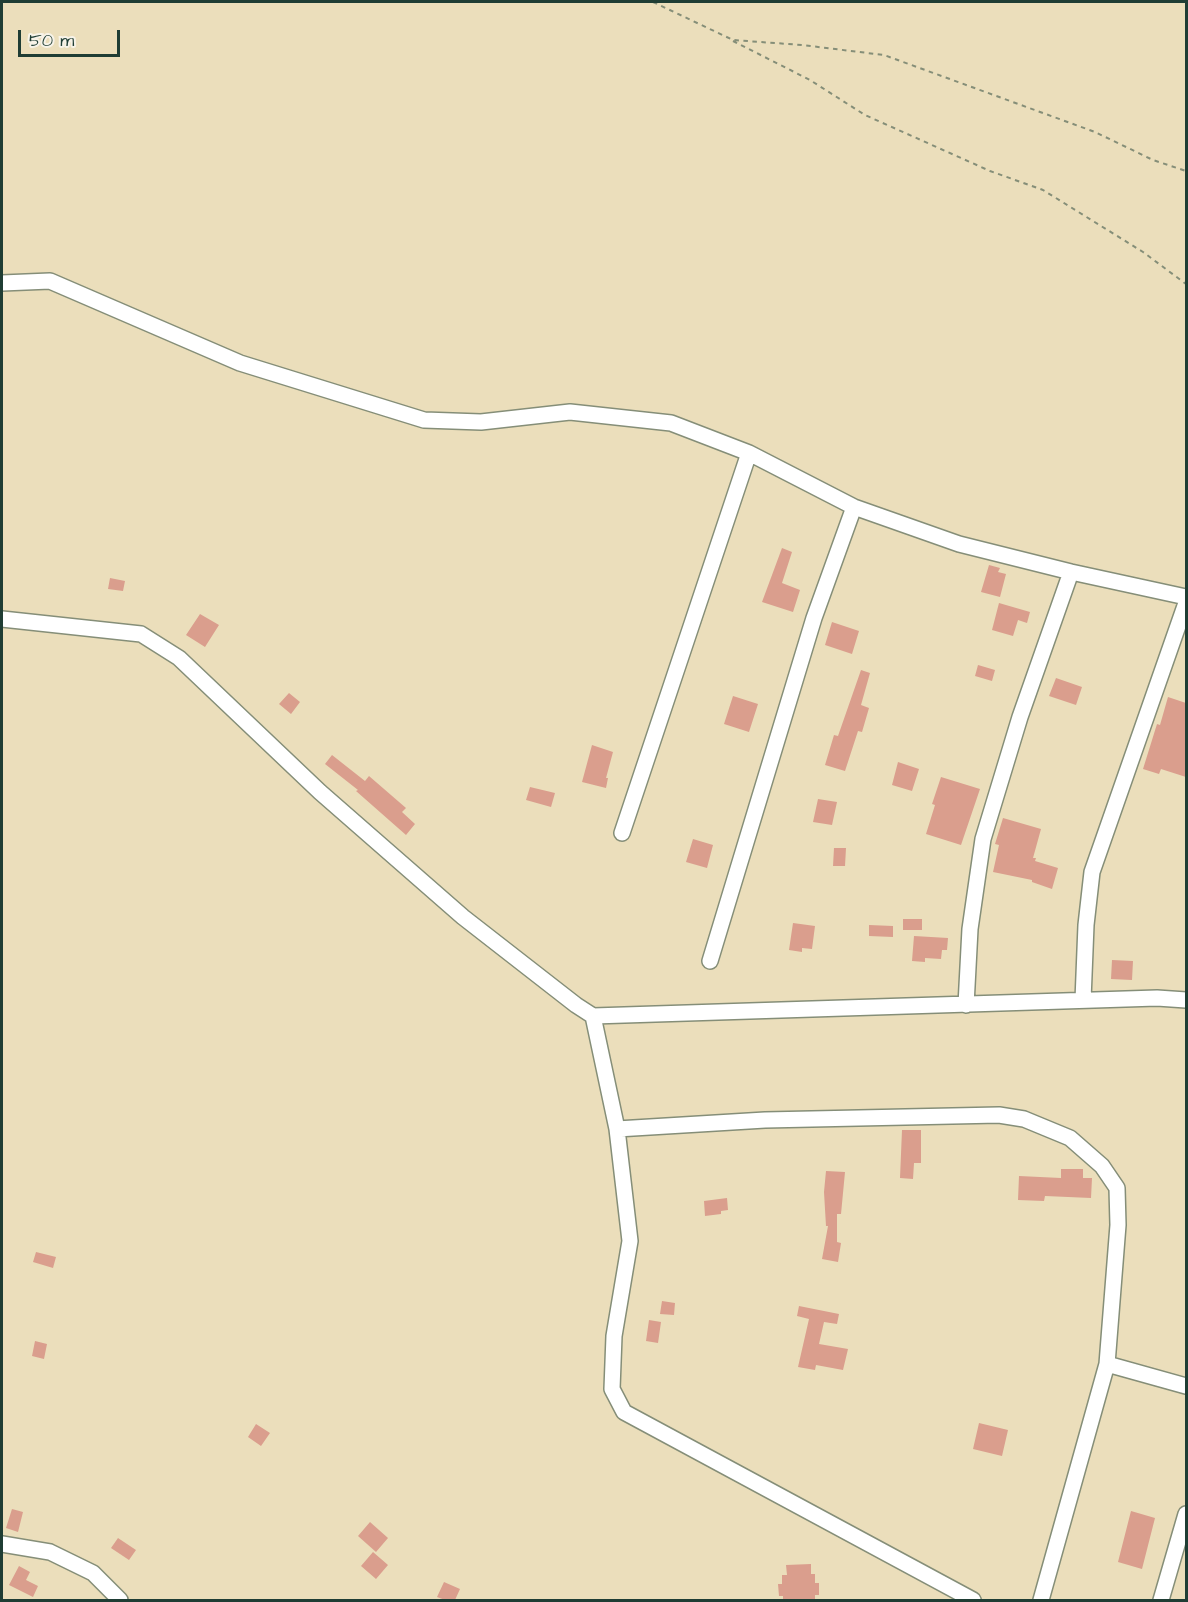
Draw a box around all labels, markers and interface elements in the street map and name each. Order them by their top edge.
scale bar [21,18,123,56]
text: 50 m [29,28,74,53]

